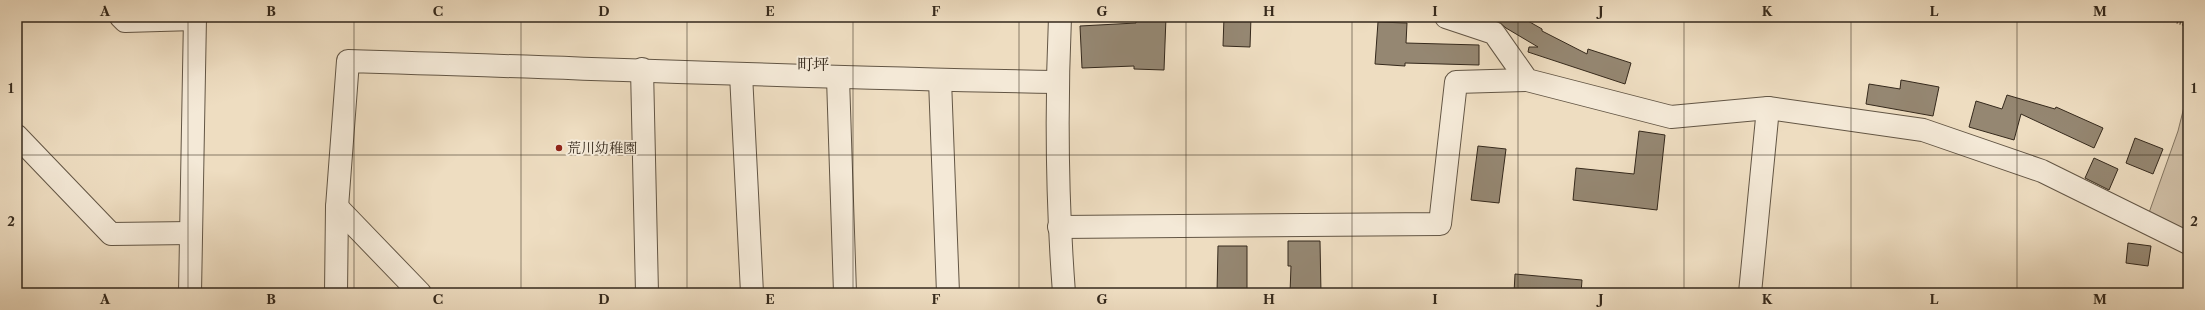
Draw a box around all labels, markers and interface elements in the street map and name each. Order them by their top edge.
text: A [99,3,111,19]
text: B [266,3,276,19]
text: C [433,3,443,19]
text: D [598,3,610,19]
text: E [765,3,775,19]
text: F [932,3,941,19]
text: G [1096,3,1108,19]
text: H [1263,3,1275,19]
text: I [1432,3,1438,19]
text: J [1596,3,1604,19]
text: K [1762,3,1773,19]
text: L [1930,3,1939,19]
text: M [2093,3,2107,19]
district label: 町坪 [797,54,829,74]
text: 1 [8,80,14,96]
text: 1 [2191,80,2197,96]
place label: 荒川幼稚園 [567,139,637,157]
marker: 荒川幼稚園 [554,143,564,153]
text: 2 [7,213,15,229]
text: 2 [2190,213,2198,229]
text: A [99,291,111,307]
text: B [266,291,276,307]
text: C [433,291,443,307]
text: D [598,291,610,307]
text: E [765,291,775,307]
text: F [932,291,941,307]
text: G [1096,291,1108,307]
text: H [1263,291,1275,307]
text: I [1432,291,1438,307]
text: J [1596,291,1604,307]
text: K [1762,291,1773,307]
text: L [1930,291,1939,307]
text: M [2093,291,2107,307]

